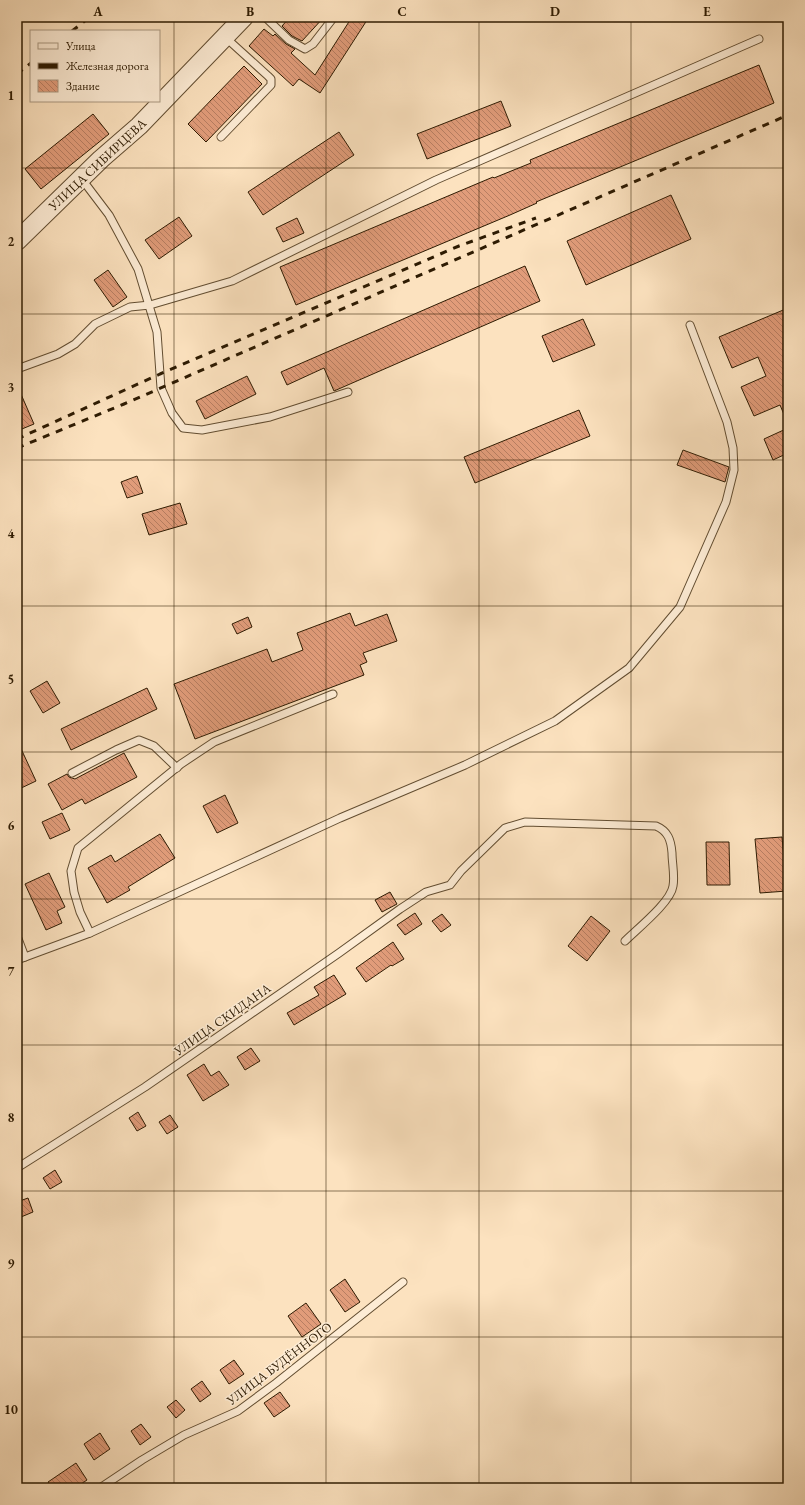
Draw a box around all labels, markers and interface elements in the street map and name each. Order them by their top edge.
text: A [92,3,103,20]
text: B [246,3,254,20]
text: C [397,3,407,20]
text: D [550,3,560,20]
text: E [703,3,711,20]
legend [30,30,160,102]
text: Улица [65,38,96,54]
text: Железная дорога [65,58,149,74]
text: Здание [66,78,100,94]
text: 1 [8,87,15,104]
street label: УЛИЦА СИБИРЦЕВА [44,114,151,215]
text: 2 [8,233,15,250]
text: 3 [8,379,15,396]
text: 4 [8,525,15,542]
text: 5 [8,671,14,688]
text: 6 [8,817,15,834]
text: 7 [8,963,15,980]
street label: УЛИЦА СКИДАНА [170,979,275,1060]
text: 8 [8,1109,15,1126]
text: 9 [8,1255,15,1272]
street label: УЛИЦА БУДЁННОГО [222,1318,335,1409]
text: 10 [4,1401,18,1418]

